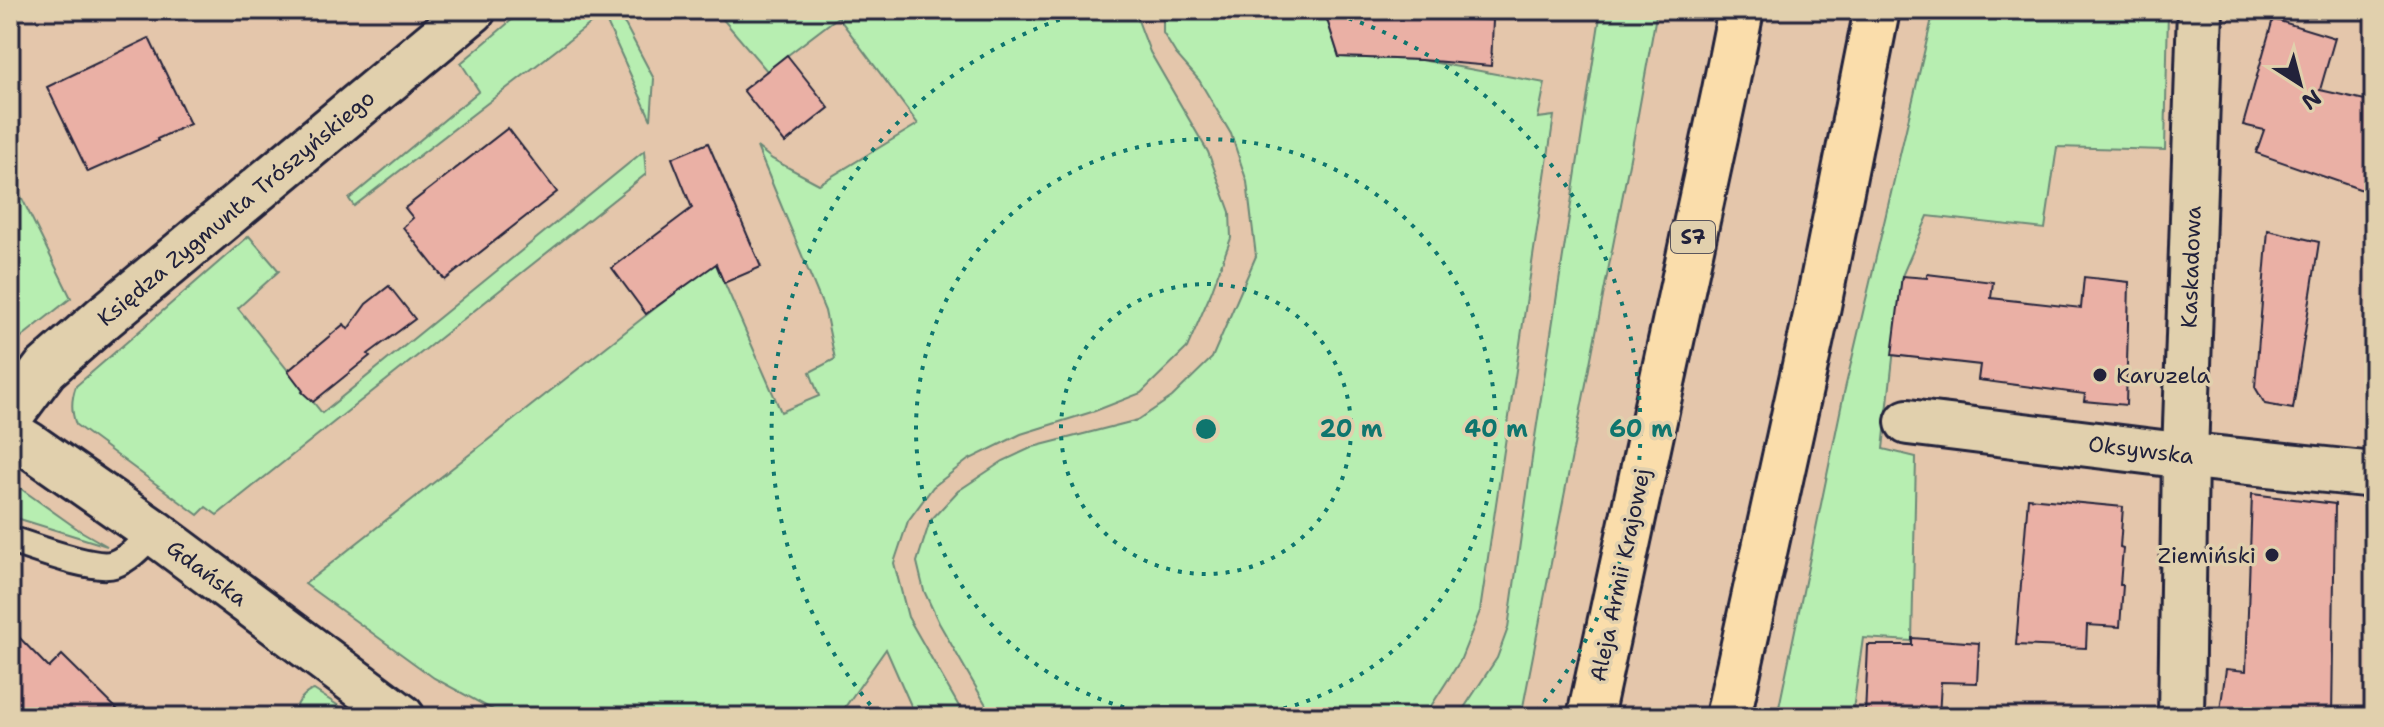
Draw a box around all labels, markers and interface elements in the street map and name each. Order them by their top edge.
north arrow [2260,44,2340,124]
street label: Księdza Zygmunta Trószyńskiego [91,83,381,333]
text: N [2296,83,2327,117]
street label: Kaskadowa [2174,205,2208,329]
road number: S7 [1671,221,1715,253]
place label: Karuzela [2116,361,2210,390]
marker: Karuzela [2091,366,2109,384]
text: 20 m [1319,413,1383,445]
text: 40 m [1464,413,1528,445]
text: 60 m [1609,413,1673,445]
centre of rings [1192,415,1220,443]
street label: Oksywska [2087,429,2196,471]
street label: Aleja Armii Krajowej [1583,466,1657,684]
street label: Gdańska [161,533,253,613]
place label: Ziemiński [2158,541,2256,570]
marker: Ziemiński [2263,546,2281,564]

